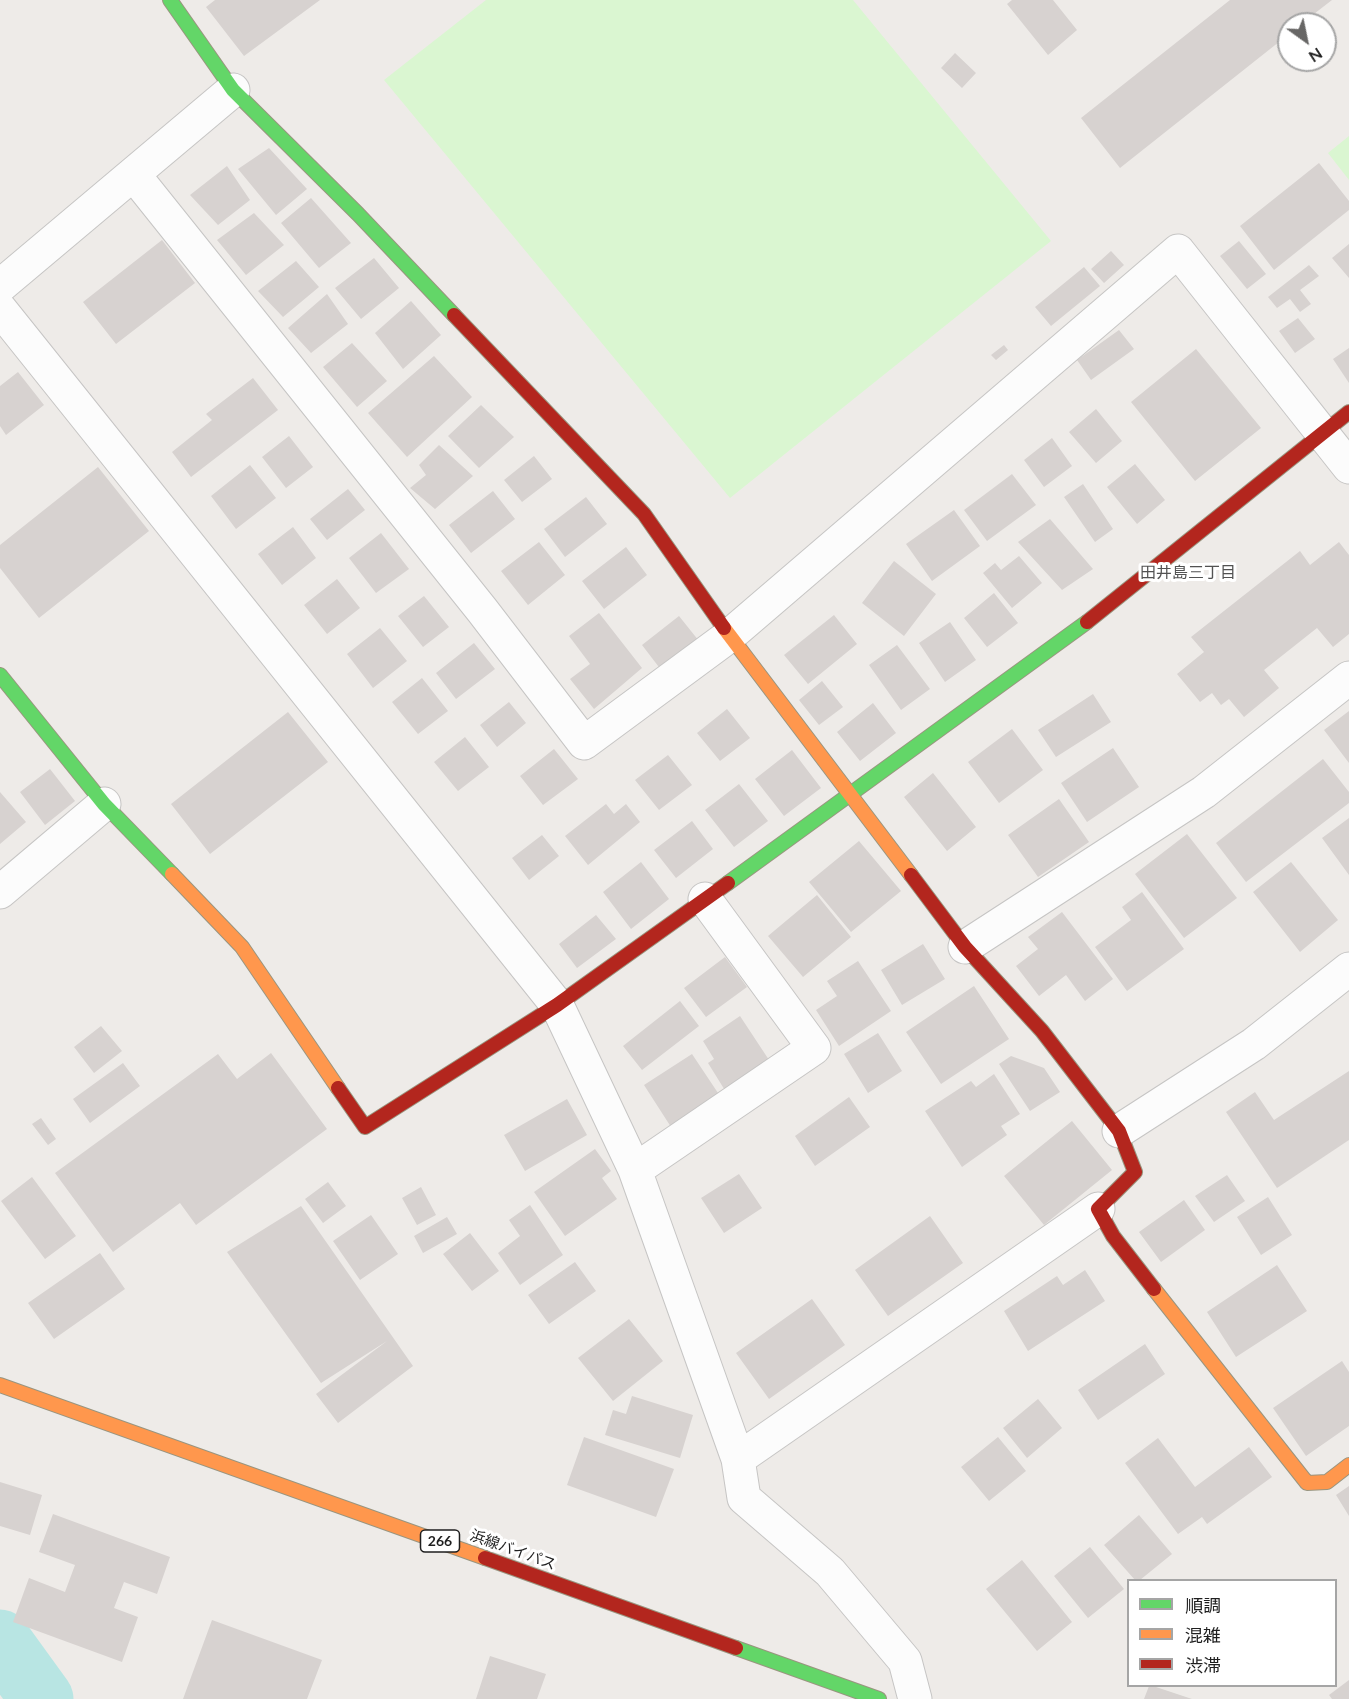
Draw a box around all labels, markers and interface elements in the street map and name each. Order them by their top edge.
north arrow [1277,12,1337,72]
text: N [1306,45,1326,67]
district label: 田井島三丁目 [1140,563,1236,583]
street label: 浜線バイパス [468,1526,558,1574]
road number: 266 [420,1530,460,1552]
legend [1127,1579,1337,1687]
text: 順調 [1185,1594,1221,1616]
text: 混雑 [1185,1624,1221,1646]
text: 渋滞 [1185,1654,1221,1676]

